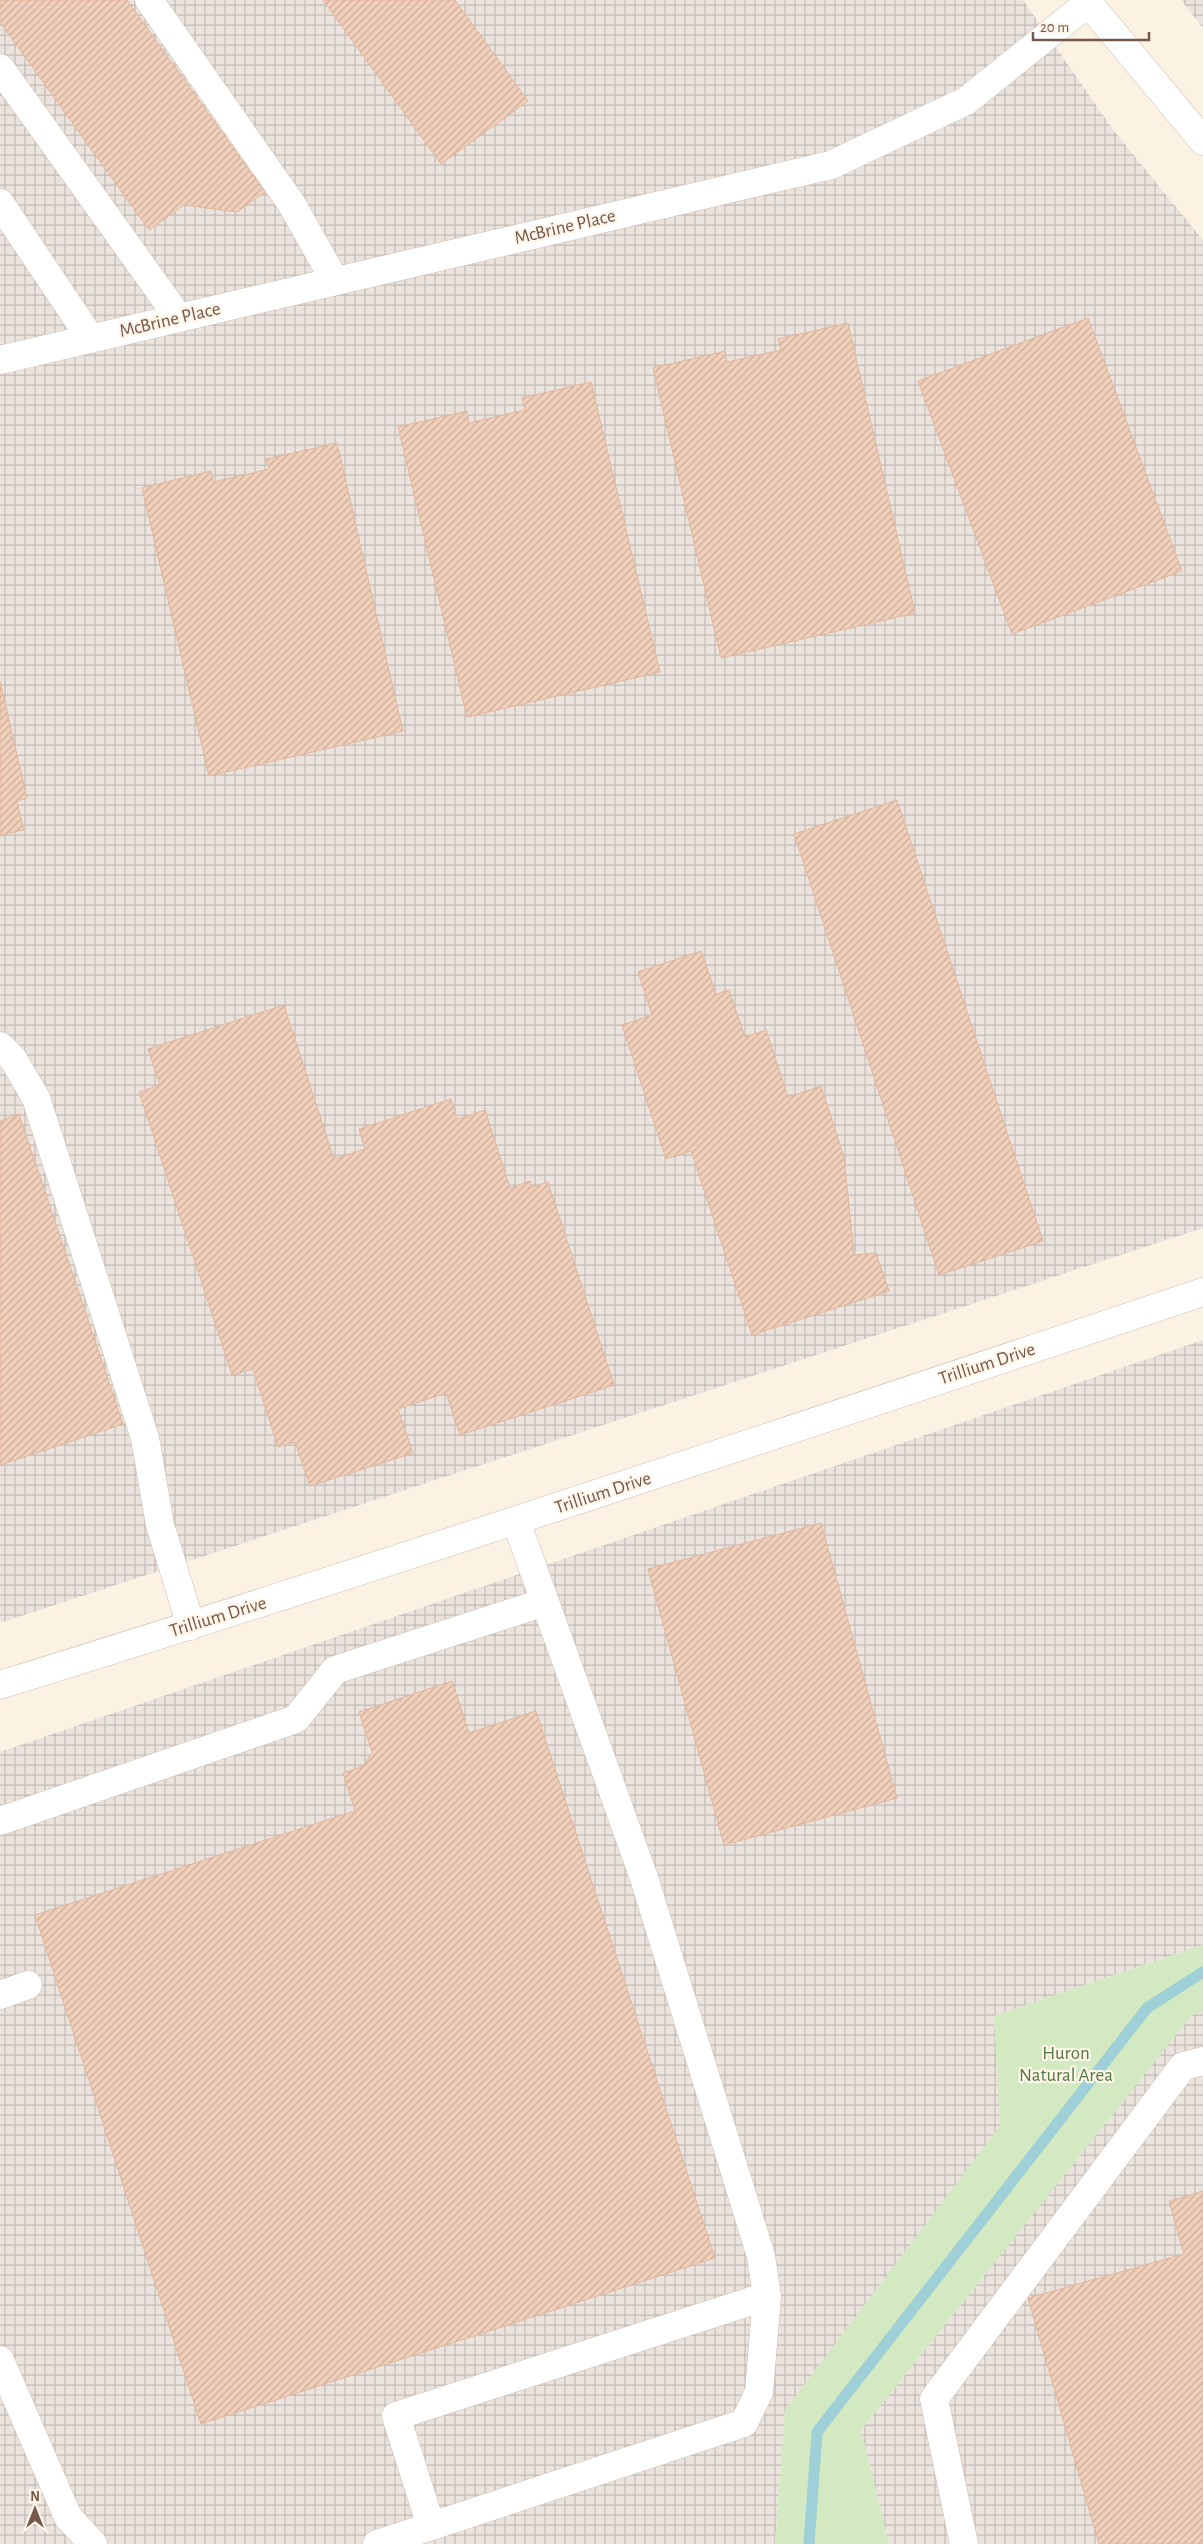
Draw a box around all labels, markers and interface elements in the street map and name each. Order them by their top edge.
scale bar [1033,10,1149,42]
text: 20 m [1040,20,1069,35]
street label: McBrine Place [513,206,617,248]
street label: McBrine Place [118,299,222,341]
street label: Trillium Drive [936,1339,1038,1389]
street label: Trillium Drive [552,1468,654,1518]
street label: Trillium Drive [167,1593,269,1641]
park label: Huron Natural Area [1019,2044,1113,2085]
north arrow [10,2484,60,2534]
text: N [30,2490,40,2504]

